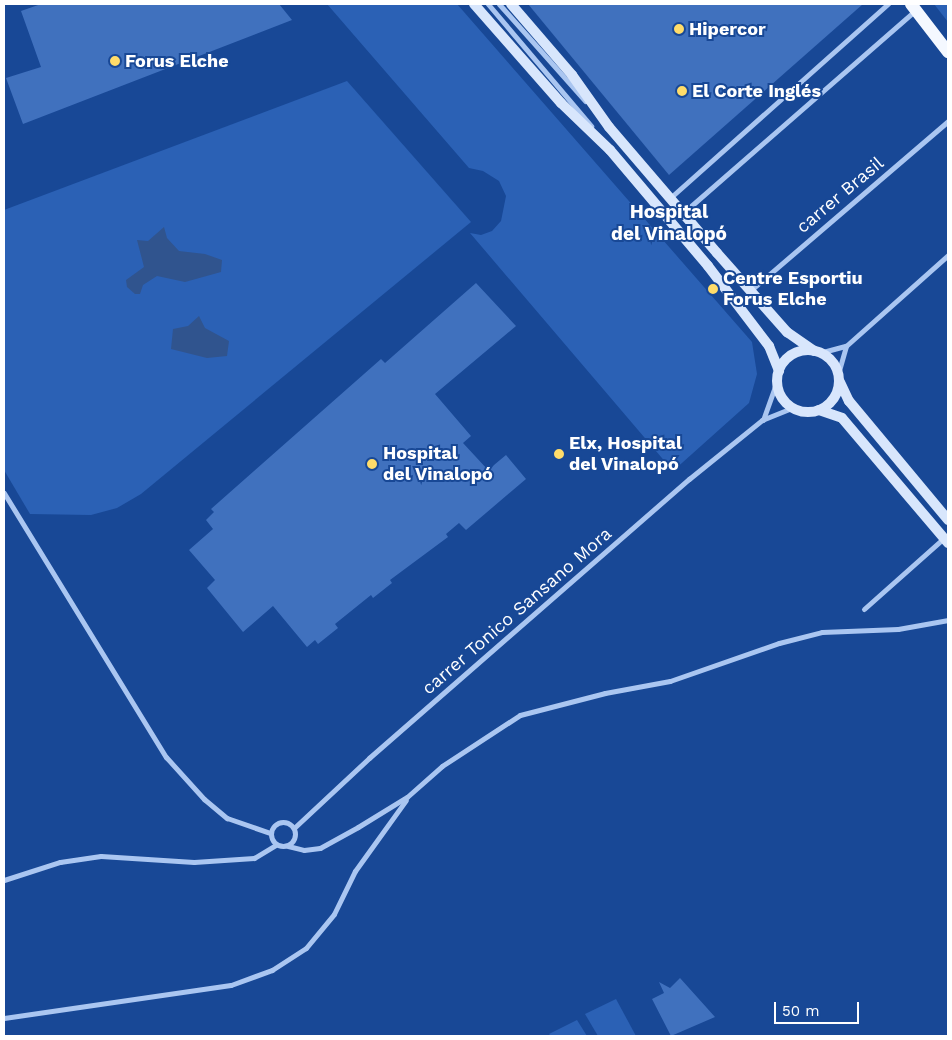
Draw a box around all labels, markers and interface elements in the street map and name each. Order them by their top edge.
place label: Hipercor [689,18,766,40]
marker: Hipercor [673,23,685,35]
place label: Forus Elche [125,50,229,72]
marker: Forus Elche [109,55,121,67]
place label: El Corte Inglés [692,80,821,102]
marker: El Corte Inglés [676,85,688,97]
street label: carrer Brasil [792,152,888,238]
district label: Hospital del Vinalopó [611,201,727,245]
place label: Centre Esportiu Forus Elche [723,268,863,310]
marker: Centre Esportiu Forus Elche [707,283,719,295]
place label: Elx, Hospital del Vinalopó [569,433,682,476]
place label: Hospital del Vinalopó [383,443,494,486]
marker: Elx, Hospital del Vinalopó [553,448,565,460]
marker: Hospital del Vinalopó [365,457,379,471]
street label: carrer Tonico Sansano Mora [417,523,617,699]
scale bar [777,992,862,1024]
text: 50 m [782,1002,819,1020]

